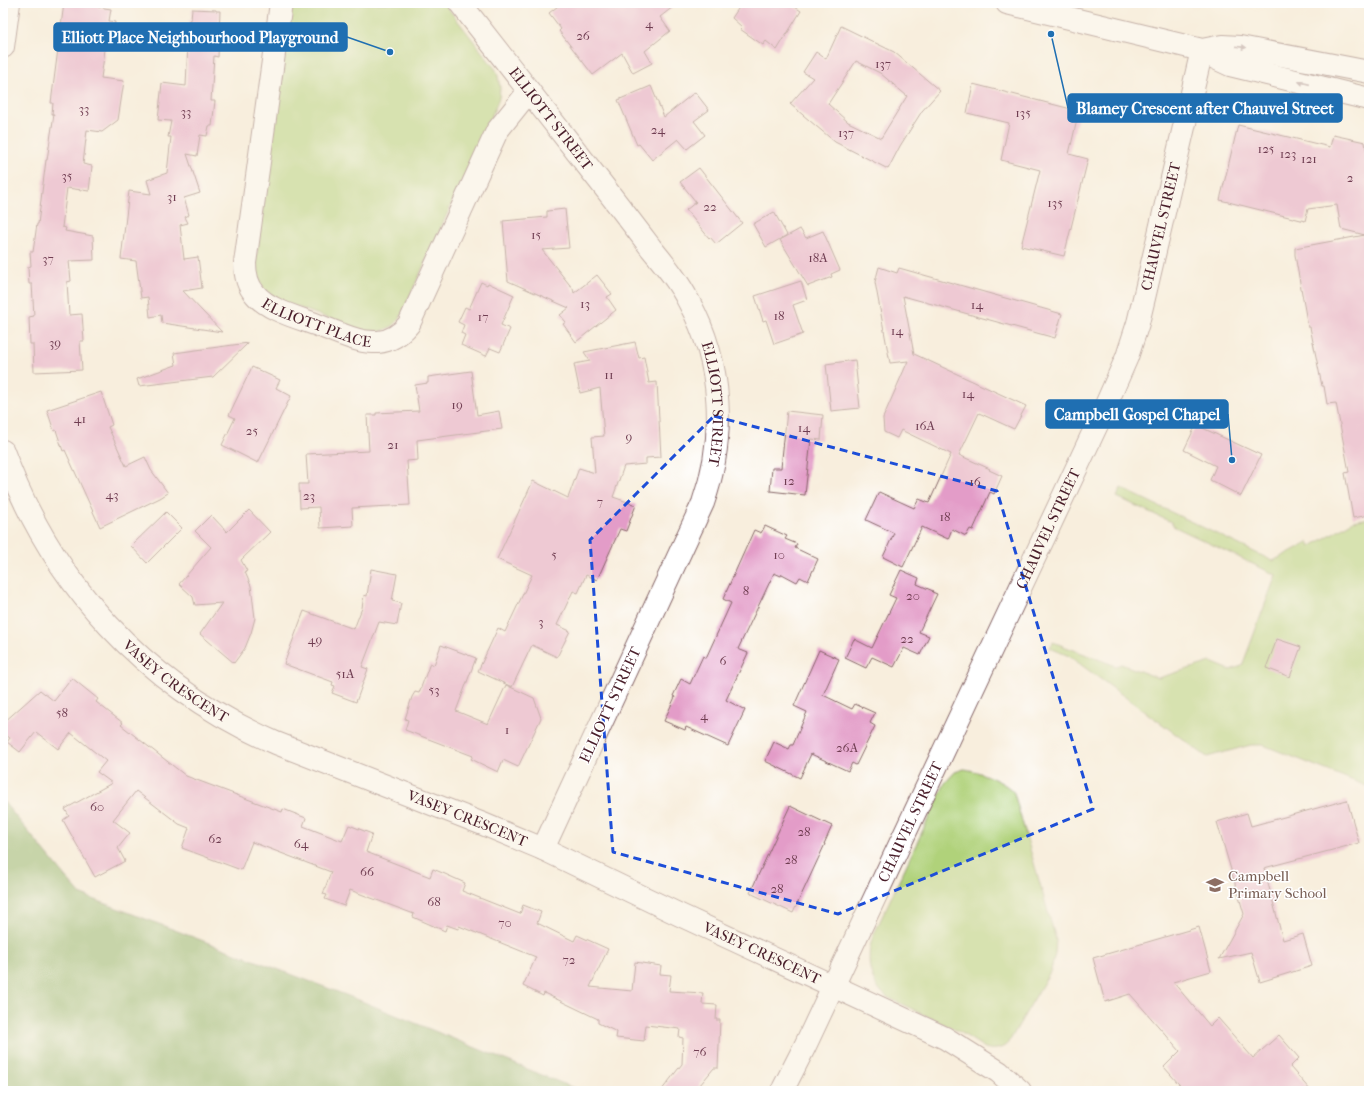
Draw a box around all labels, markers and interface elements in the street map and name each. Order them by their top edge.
house number: 4 [645,16,653,31]
callout: Elliott Place Neighbourhood Playground [54,23,347,51]
text: Elliott Place Neighbourhood Playground [61,28,340,48]
house number: 26 [576,28,591,43]
one-way arrow [1235,44,1247,51]
house number: 137 [875,56,891,71]
street label: ELLIOTT STREET [505,64,597,174]
one-way arrow [1298,80,1310,86]
callout: Blamey Crescent after Chauvel Street [1068,94,1342,122]
text: Blamey Crescent after Chauvel Street [1076,99,1334,119]
house number: 33 [79,101,89,116]
house number: 33 [181,104,191,119]
house number: 135 [1015,105,1031,120]
house number: 24 [651,122,666,137]
house number: 137 [838,125,854,140]
house number: 125 [1258,141,1275,156]
house number: 123 [1280,146,1296,161]
house number: 121 [1301,151,1317,166]
street label: CHAUVEL STREET [1137,160,1185,292]
house number: 35 [62,168,73,183]
house number: 2 [1347,170,1354,185]
house number: 31 [167,189,177,204]
house number: 135 [1047,195,1063,210]
house number: 22 [703,199,717,214]
house number: 15 [531,227,541,242]
house number: 18A [808,250,828,265]
house number: 37 [42,251,54,266]
street label: ELLIOTT PLACE [258,294,372,351]
house number: 13 [580,296,590,311]
house number: 14 [971,297,983,312]
house number: 18 [773,308,785,323]
house number: 17 [478,309,488,324]
house number: 14 [891,323,903,338]
house number: 39 [49,335,61,350]
street label: ELLIOTT STREET [698,339,727,468]
house number: 11 [604,367,614,382]
house number: 14 [962,386,974,401]
house number: 19 [451,397,463,412]
callout: Campbell Gospel Chapel [1046,400,1228,428]
text: Campbell Gospel Chapel [1054,405,1221,425]
house number: 41 [74,411,86,426]
house number: 16A [915,418,936,433]
house number: 14 [798,420,810,435]
house number: 25 [246,423,259,438]
house number: 9 [626,429,633,444]
house number: 21 [387,437,399,452]
street label: CHAUVEL STREET [1012,465,1084,592]
house number: 12 [783,473,795,488]
house number: 16 [969,474,982,489]
house number: 43 [105,487,119,502]
house number: 23 [303,488,315,503]
house number: 7 [597,494,603,509]
house number: 18 [939,509,951,524]
house number: 5 [551,547,557,562]
house number: 10 [773,547,785,562]
house number: 8 [743,583,749,598]
house number: 20 [906,588,920,603]
house number: 3 [538,614,544,629]
house number: 22 [900,631,914,646]
house number: 49 [308,632,322,647]
street label: VASEY CRESCENT [118,635,232,727]
street label: ELLIOTT STREET [575,643,645,766]
house number: 6 [719,653,727,668]
house number: 51A [336,666,355,681]
house number: 53 [429,682,439,697]
house number: 58 [56,705,68,720]
house number: 4 [700,708,708,723]
house number: 1 [505,722,509,737]
house number: 26A [836,740,859,755]
street label: CHAUVEL STREET [874,758,947,885]
street label: VASEY CRESCENT [404,786,531,851]
house number: 60 [90,799,104,814]
house number: 28 [797,824,811,839]
house number: 62 [208,831,222,846]
house number: 64 [294,836,309,851]
house number: 28 [784,852,798,867]
house number: 66 [360,864,375,879]
place label: Campbell Primary School [1228,867,1327,902]
school or university icon: Campbell Primary School [1205,875,1225,895]
house number: 28 [770,881,784,896]
house number: 68 [427,894,441,909]
house number: 70 [498,915,512,930]
street label: VASEY CRESCENT [699,918,824,988]
house number: 72 [563,952,576,967]
house number: 76 [693,1044,708,1059]

